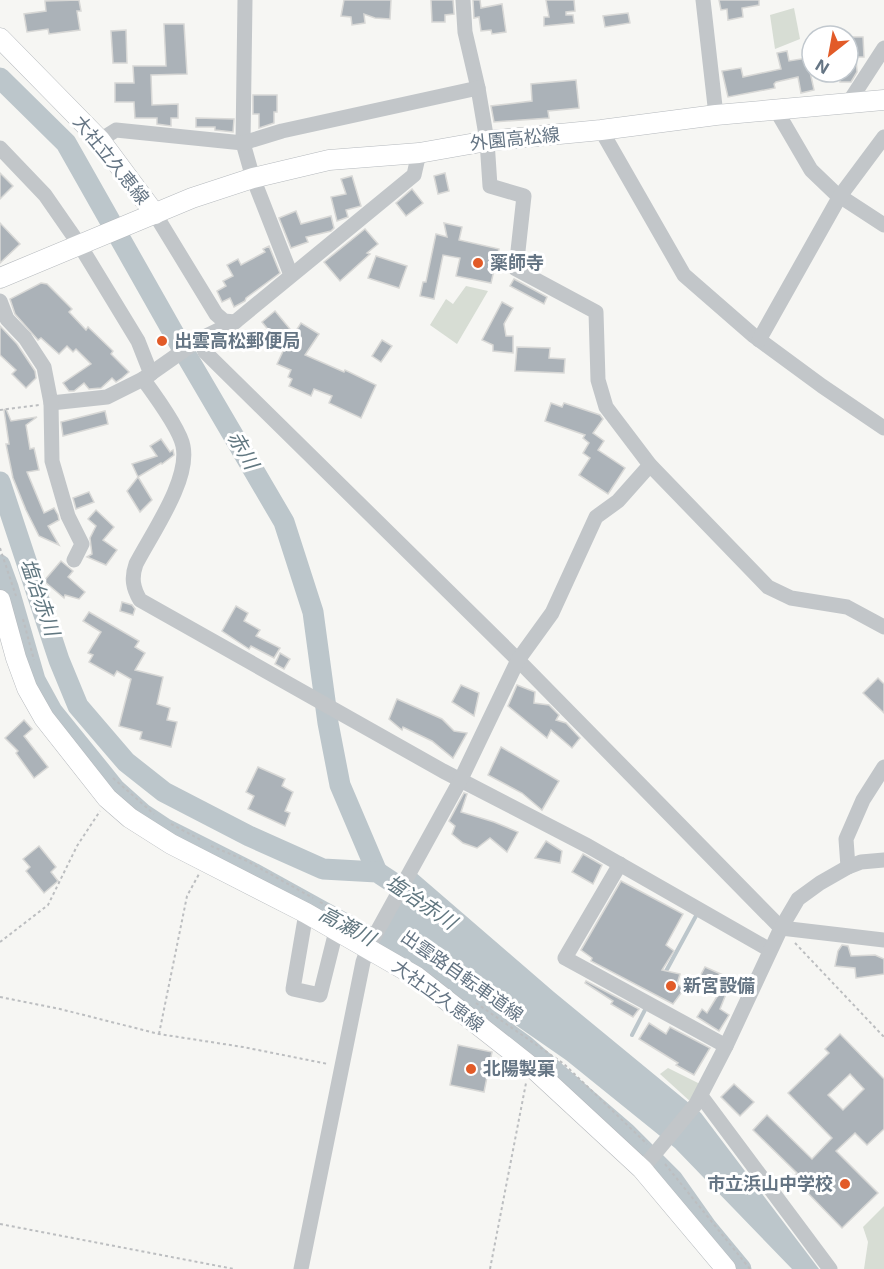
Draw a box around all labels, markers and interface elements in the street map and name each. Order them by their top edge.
north arrow [800,24,860,84]
text: N [812,55,833,79]
street label: 大社立久恵線 [69,111,154,208]
street label: 外園高松線 [469,123,561,154]
place label: 薬師寺 [490,252,544,273]
marker: 薬師寺 [471,256,485,270]
place label: 出雲高松郵便局 [174,330,300,351]
marker: 出雲高松郵便局 [155,334,169,348]
water label: 赤川 [223,427,264,475]
water label: 塩冶赤川 [16,555,65,641]
water label: 塩冶赤川 [381,870,463,935]
water label: 高瀬川 [315,901,381,952]
street label: 出雲路自転車道線 [397,926,527,1025]
street label: 大社立久恵線 [388,955,488,1036]
place label: 新宮設備 [683,975,755,996]
marker: 新宮設備 [664,979,678,993]
place label: 北陽製菓 [483,1058,555,1079]
marker: 北陽製菓 [464,1062,478,1076]
place label: 市立浜山中学校 [707,1173,833,1194]
marker: 市立浜山中学校 [838,1177,852,1191]

